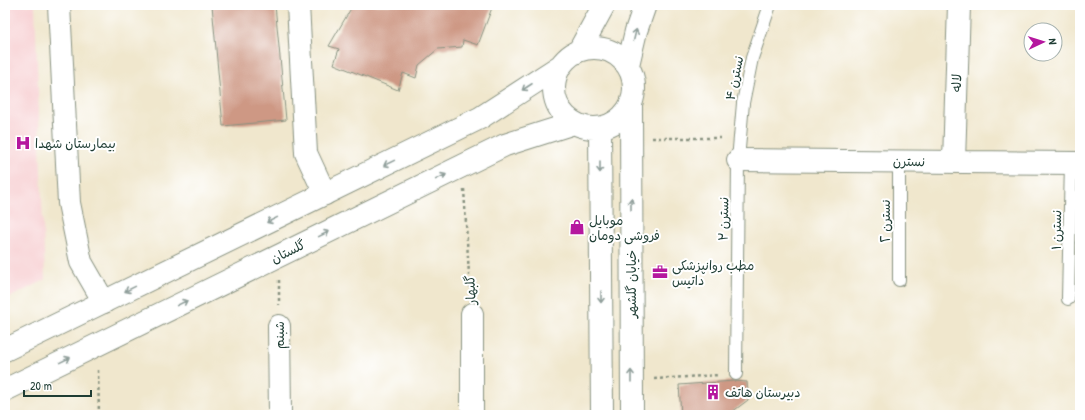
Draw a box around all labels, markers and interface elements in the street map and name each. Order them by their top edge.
north arrow [1023,22,1063,62]
one-way arrow [632,28,639,41]
text: N [1046,38,1060,45]
street label: نسترن ۴ [721,54,747,102]
street label: لاله [947,74,965,92]
one-way arrow [522,83,533,91]
hospital icon: بیمارستان شهدا [14,134,32,152]
place label: بیمارستان شهدا [35,134,116,152]
street label: نسترن [893,152,925,170]
one-way arrow [383,160,395,167]
one-way arrow [596,160,604,173]
one-way arrow [434,173,446,180]
street label: نسترن ٣ [714,197,732,241]
one-way arrow [627,198,634,211]
street label: نسترن ٢ [876,199,894,243]
street label: نسترن ١ [1047,210,1065,250]
place label: موبایل فروشی دومان [589,211,660,245]
one-way arrow [266,217,278,224]
shop icon: موبایل فروشی دومان [568,218,586,236]
one-way arrow [318,230,330,237]
street label: گلستان [268,235,309,267]
street label: خیابان گلشهر [622,250,640,319]
place label: مطب روانپزشکی داتیس [672,256,754,289]
office icon: مطب روانپزشکی داتیس [651,263,669,281]
street label: گلبهار [460,274,480,306]
one-way arrow [124,286,136,293]
one-way arrow [597,290,605,303]
one-way arrow [176,299,188,306]
street label: شبنم [270,321,290,349]
one-way arrow [59,356,71,363]
one-way arrow [627,370,635,383]
scale bar [24,372,91,398]
text: 20 m [30,377,52,394]
building icon: دبیرستان هاتف [704,383,722,401]
place label: دبیرستان هاتف [725,383,801,401]

